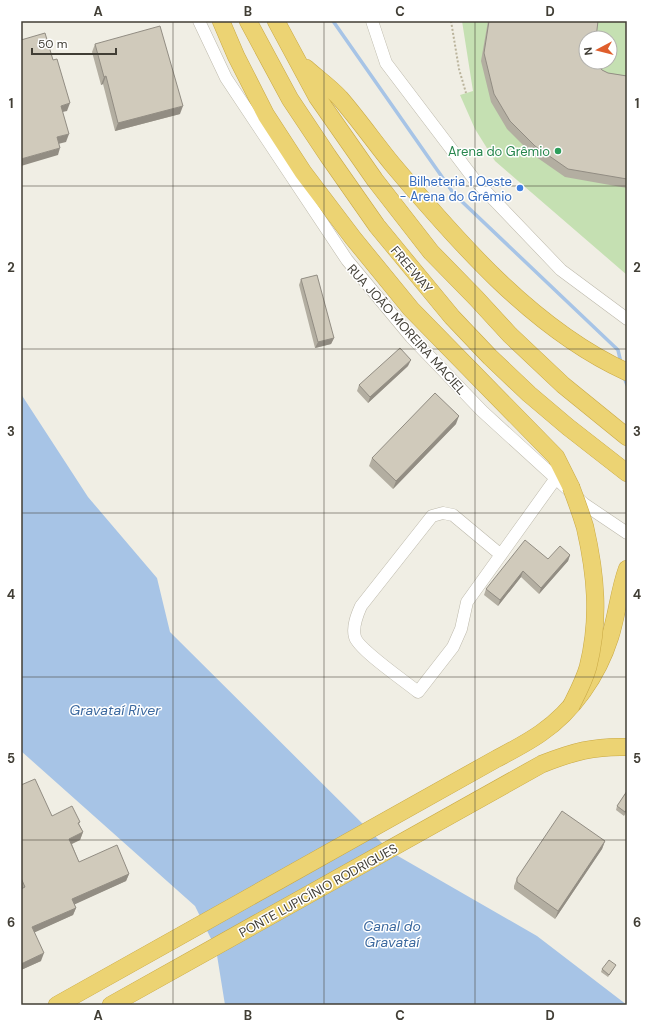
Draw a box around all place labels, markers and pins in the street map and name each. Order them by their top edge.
place label: Arena do Grêmio [448,143,550,160]
marker: Arena do Grêmio [553,146,563,156]
place label: Bilheteria 1 Oeste - Arena do Grêmio [399,173,512,205]
marker: Bilheteria 1 Oeste - Arena do Grêmio [515,183,525,193]

